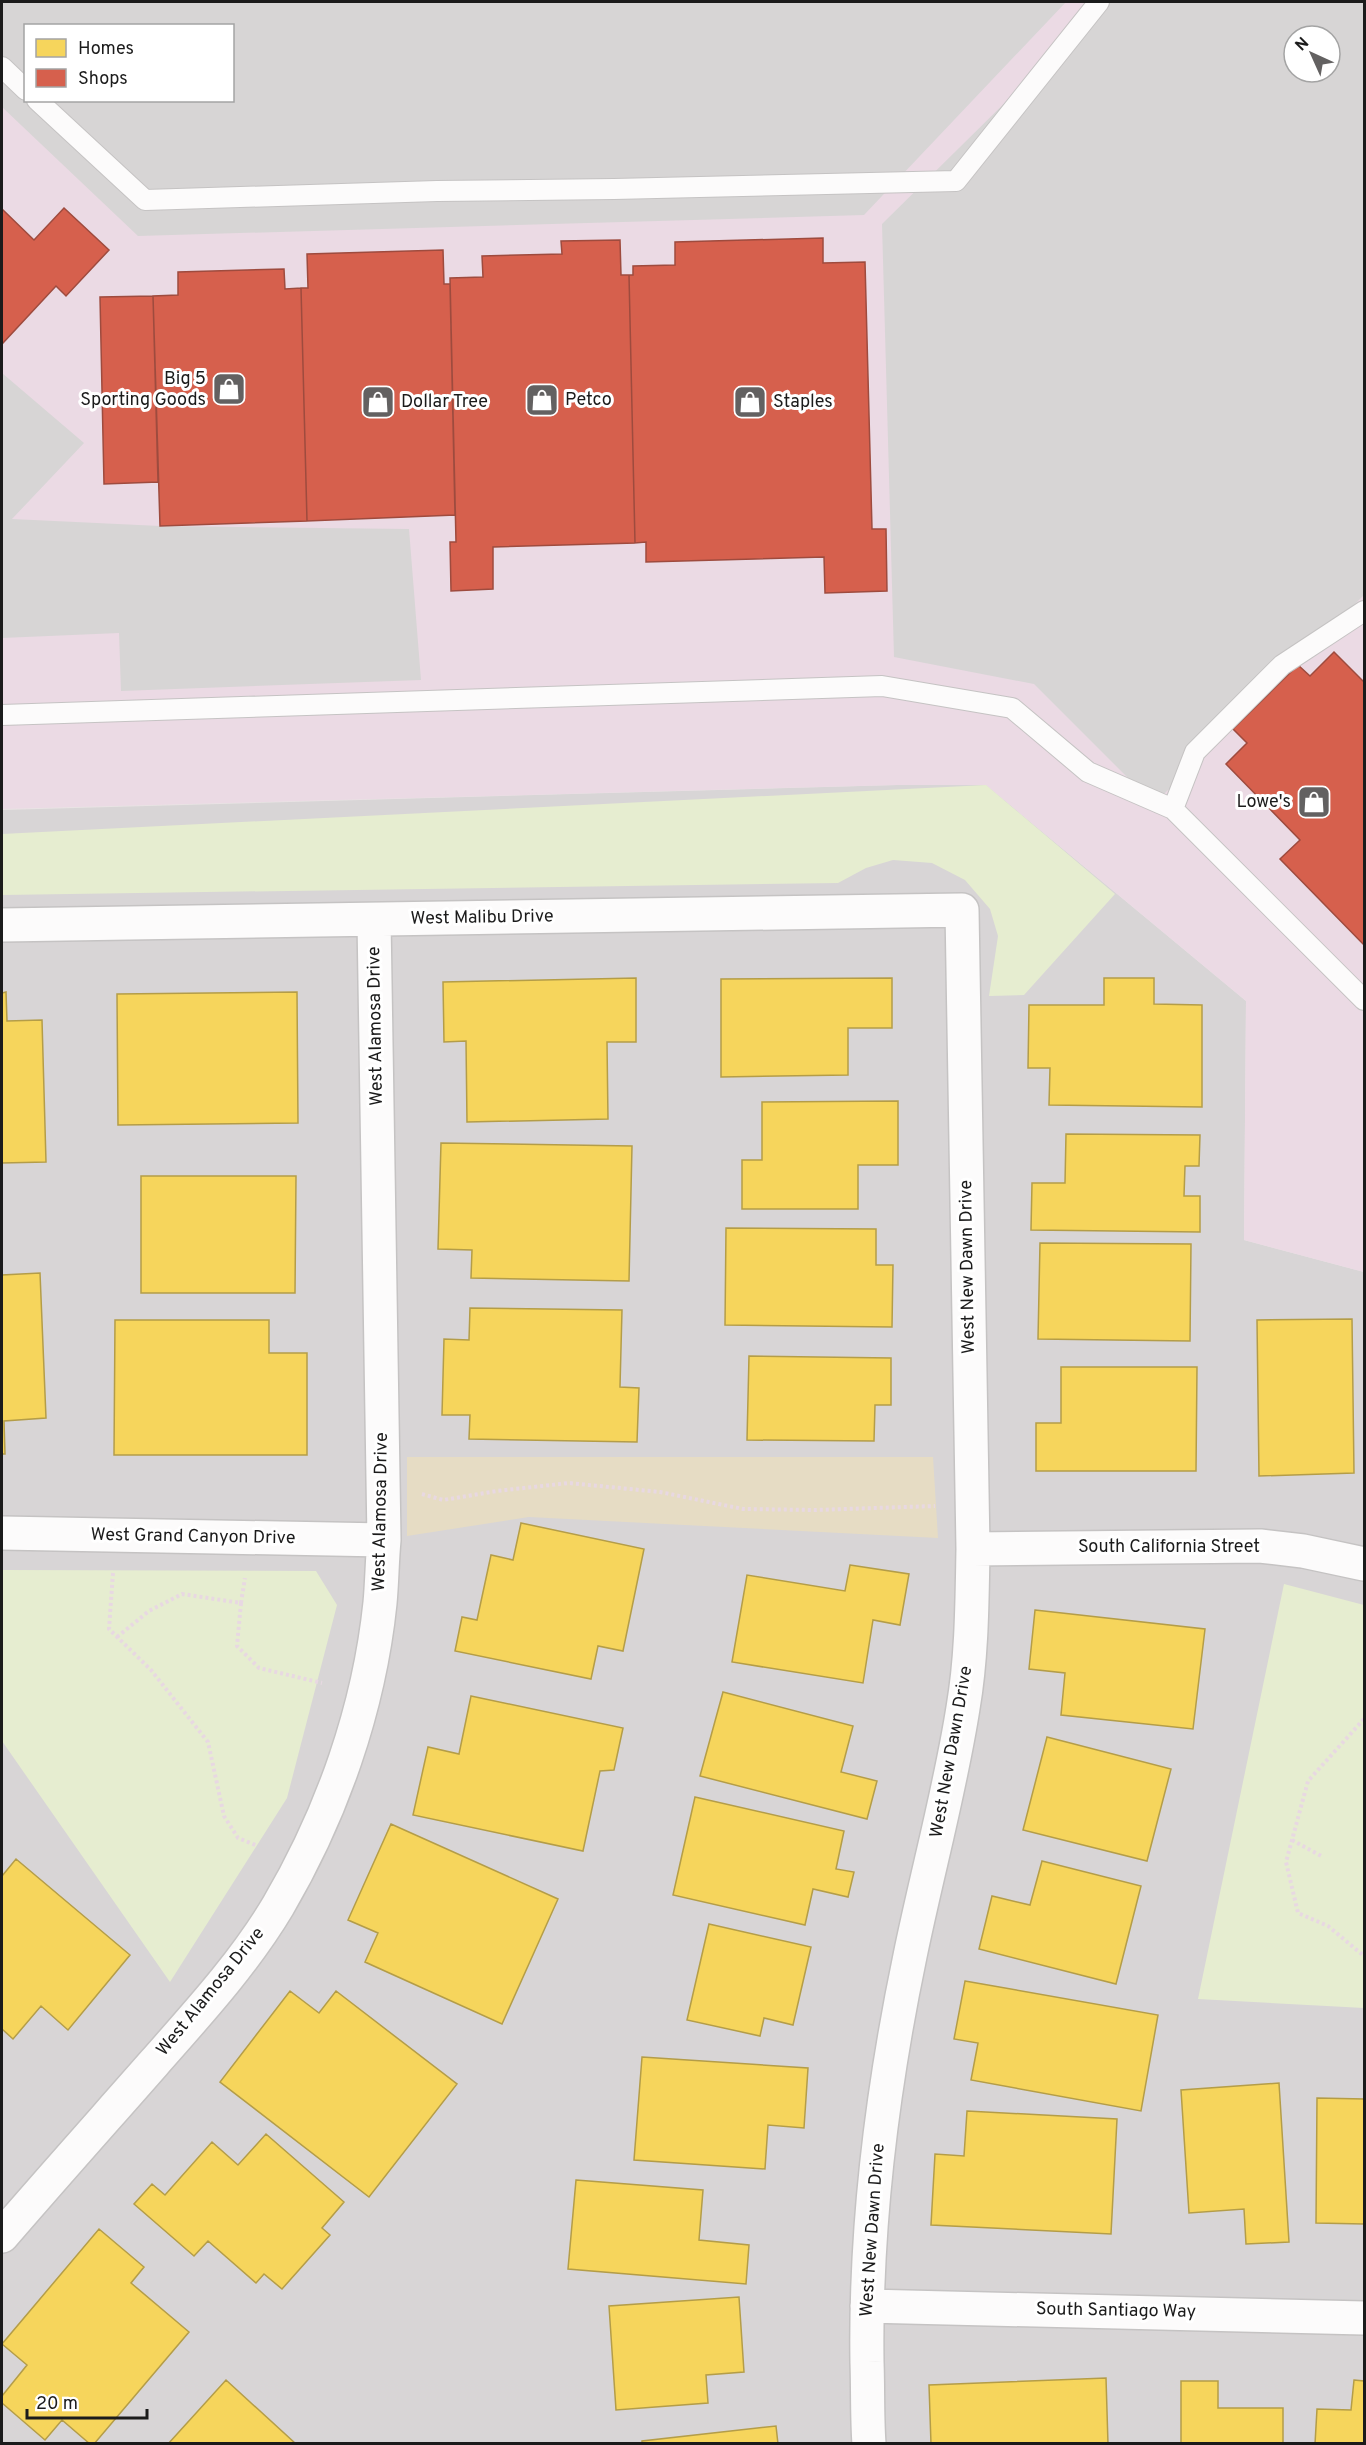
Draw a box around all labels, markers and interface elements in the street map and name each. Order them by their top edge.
legend [24,24,234,102]
north arrow [1282,24,1342,84]
text: N [1292,34,1314,56]
text: Homes [78,38,134,61]
text: Shops [78,68,128,91]
place label: Big 5 Sporting Goods [80,368,206,412]
shop icon: Big 5 Sporting Goods [211,371,247,407]
shop icon: Petco [524,382,560,418]
shop icon: Dollar Tree [360,384,396,420]
shop icon: Staples [732,384,768,420]
place label: Petco [565,389,612,412]
place label: Dollar Tree [401,391,488,414]
place label: Staples [773,391,833,414]
shop icon: Lowe's [1296,784,1332,820]
place label: Lowe's [1236,791,1291,814]
street label: West Malibu Drive [410,905,554,931]
street label: West Alamosa Drive [363,946,389,1106]
street label: West New Dawn Drive [955,1180,981,1354]
street label: West Alamosa Drive [368,1432,394,1592]
street label: West Grand Canyon Drive [90,1524,296,1550]
street label: South California Street [1078,1536,1260,1559]
street label: West New Dawn Drive [926,1664,978,1840]
street label: West Alamosa Drive [152,1923,270,2061]
street label: West New Dawn Drive [855,2142,891,2318]
street label: South Santiago Way [1036,2298,1196,2324]
scale bar [27,2382,147,2420]
text: 20 m [36,2393,78,2416]

